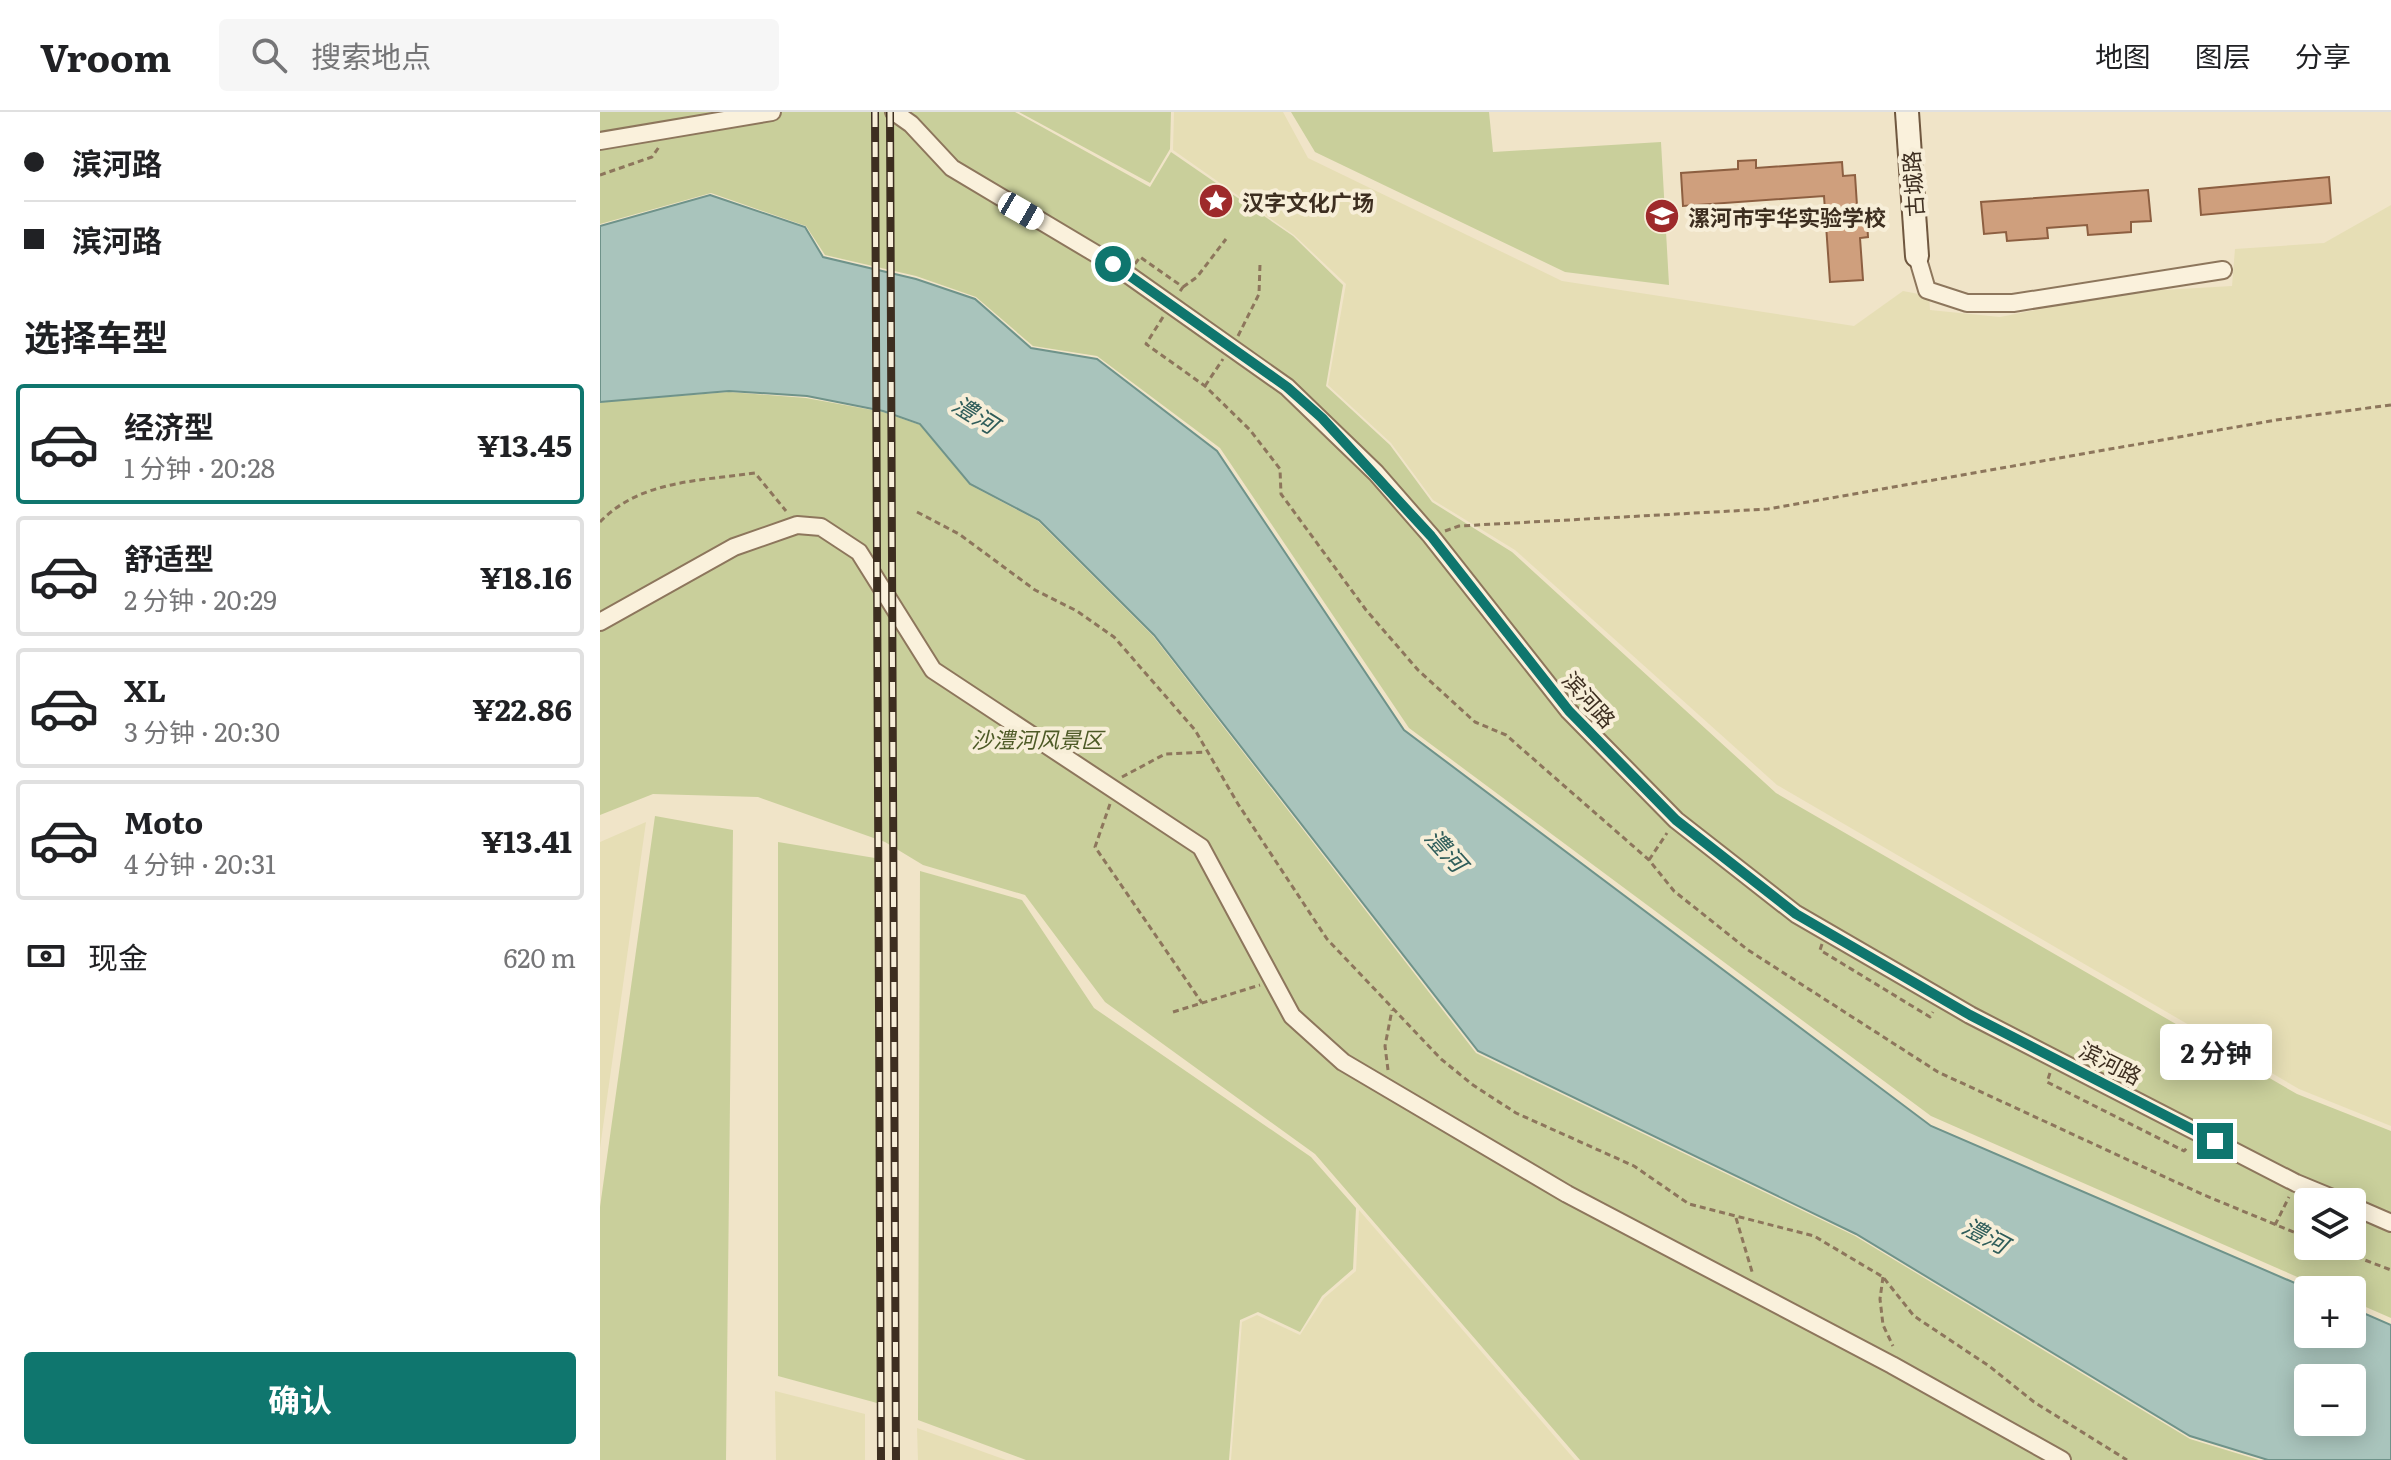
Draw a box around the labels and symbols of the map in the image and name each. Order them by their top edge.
street label: 古城路 [1893,150,1931,218]
place icon: 汉字文化广场 [1197,182,1235,220]
place label: 汉字文化广场 [1242,185,1374,218]
car [994,189,1048,233]
school or university icon: 漯河市宇华实验学校 [1643,197,1681,235]
place label: 漯河市宇华实验学校 [1688,200,1886,233]
route start [1095,246,1131,282]
water label: 澧河 [946,385,1009,443]
street label: 滨河路 [1556,663,1624,735]
park label: 沙澧河风景区 [971,722,1106,755]
water label: 澧河 [1418,819,1479,882]
callout: 2 分钟 [2159,1025,2271,1081]
street label: 滨河路 [2074,1032,2148,1092]
route end [2197,1123,2233,1159]
water label: 澧河 [1957,1207,2019,1263]

